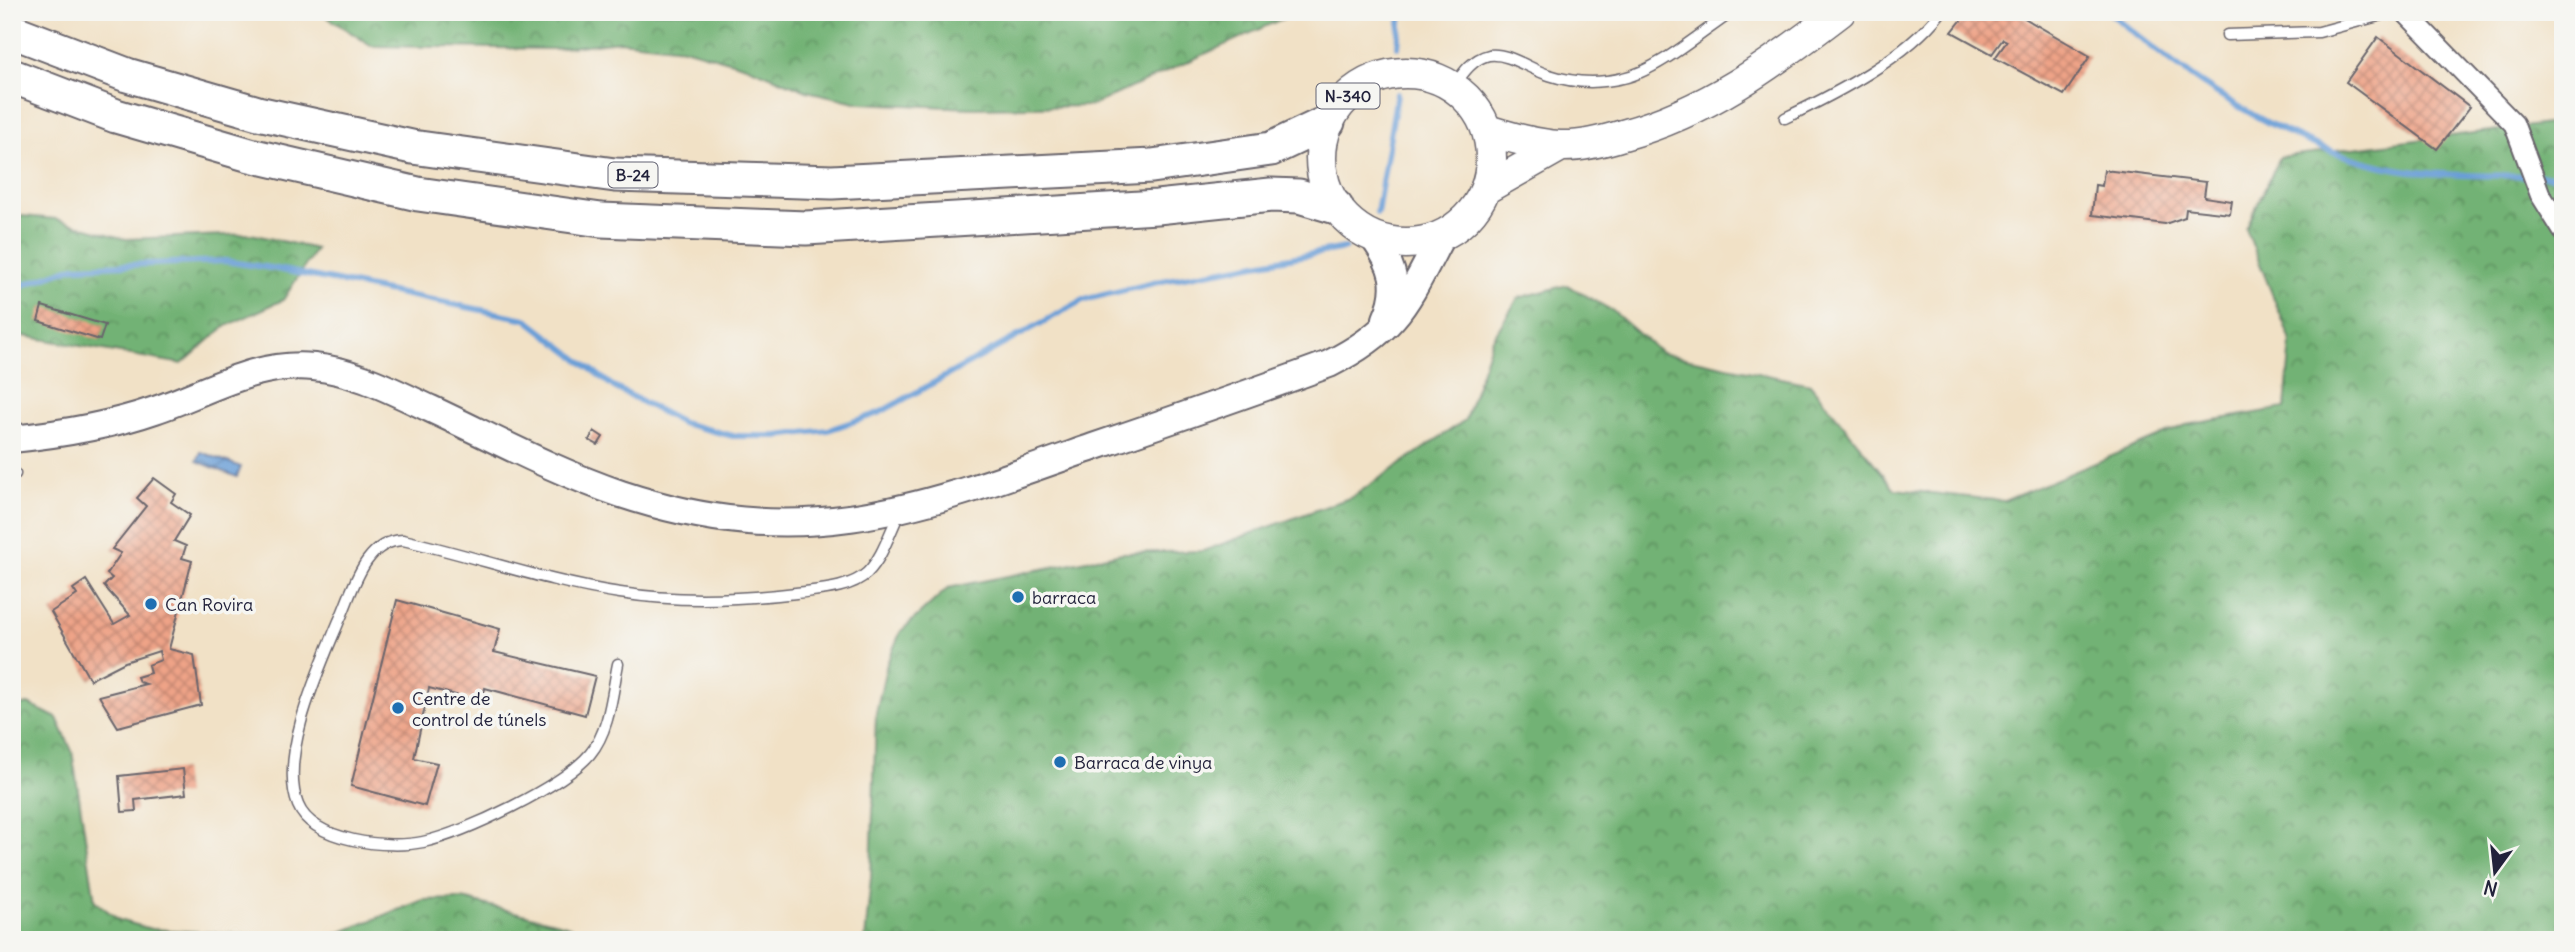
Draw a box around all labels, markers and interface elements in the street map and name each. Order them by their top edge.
road number: N-340 [1316,83,1380,108]
road number: B-24 [608,162,658,188]
place label: barraca [1032,586,1096,609]
marker: barraca [1010,589,1026,605]
place label: Can Rovira [165,593,253,616]
marker: Can Rovira [143,596,159,612]
place label: Centre de control de túnels [412,687,546,731]
marker: Centre de control de túnels [390,700,406,716]
place label: Barraca de vinya [1074,751,1212,774]
marker: Barraca de vinya [1052,754,1068,770]
north arrow [2460,836,2530,906]
text: N [2481,875,2500,902]

